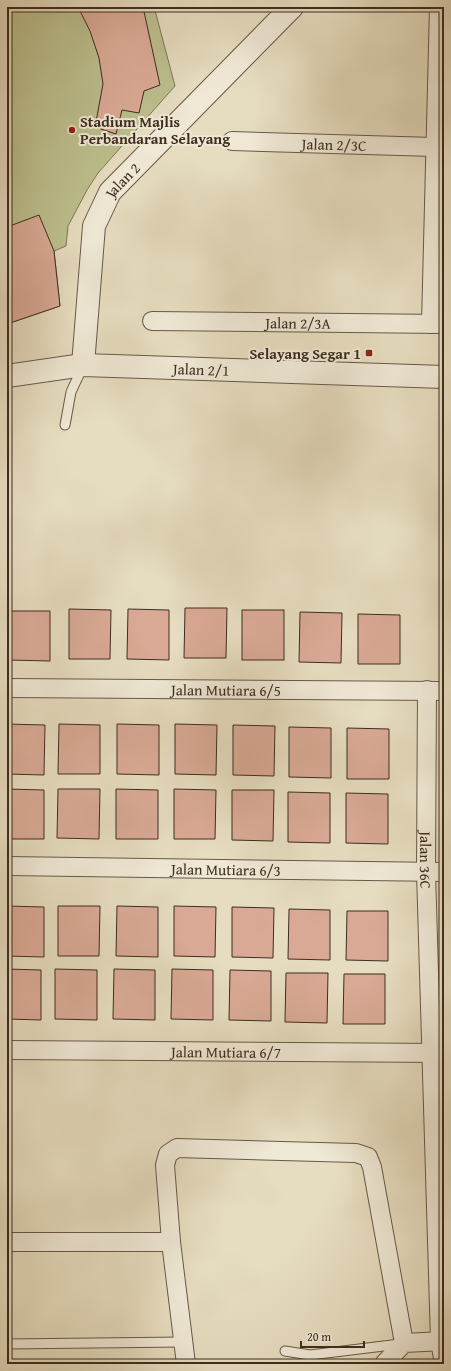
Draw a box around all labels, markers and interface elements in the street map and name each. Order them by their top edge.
place label: Stadium Majlis Perbandaran Selayang [80,111,230,149]
marker: Stadium Majlis Perbandaran Selayang [67,125,77,135]
street label: Jalan 2/3C [299,133,367,155]
street label: Jalan 2 [98,158,144,202]
street label: Jalan 2/3A [263,312,331,333]
place label: Selayang Segar 1 [249,343,361,364]
marker: Selayang Segar 1 [364,348,374,358]
street label: Jalan 2/1 [171,357,230,380]
street label: Jalan Mutiara 6/5 [169,679,281,700]
street label: Jalan 36C [415,829,437,889]
street label: Jalan Mutiara 6/3 [169,858,281,880]
street label: Jalan Mutiara 6/7 [169,1041,281,1062]
scale bar [301,1323,364,1349]
text: 20 m [307,1328,331,1345]

